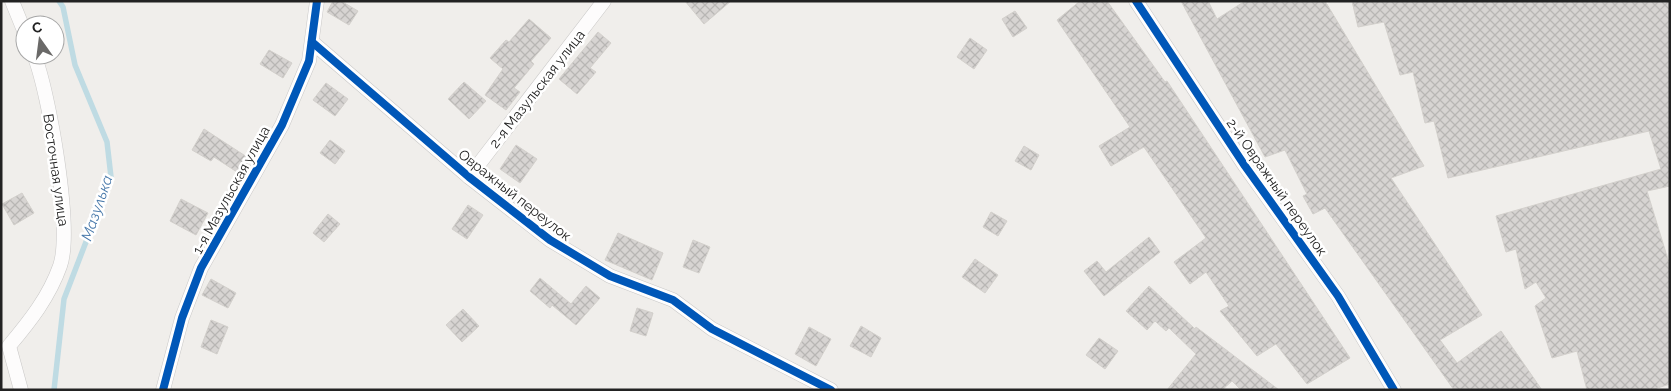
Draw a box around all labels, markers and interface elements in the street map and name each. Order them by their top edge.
north arrow [15,15,65,65]
text: С [30,18,44,36]
street label: 2-я Мазульская улица [486,27,588,151]
street label: Восточная улица [40,113,72,227]
street label: 2-й Овражный переулок [1223,115,1331,259]
street label: 1-я Мазульская улица [189,123,273,257]
street label: Овражный переулок [455,146,575,244]
water label: Мазулька [77,173,117,243]

